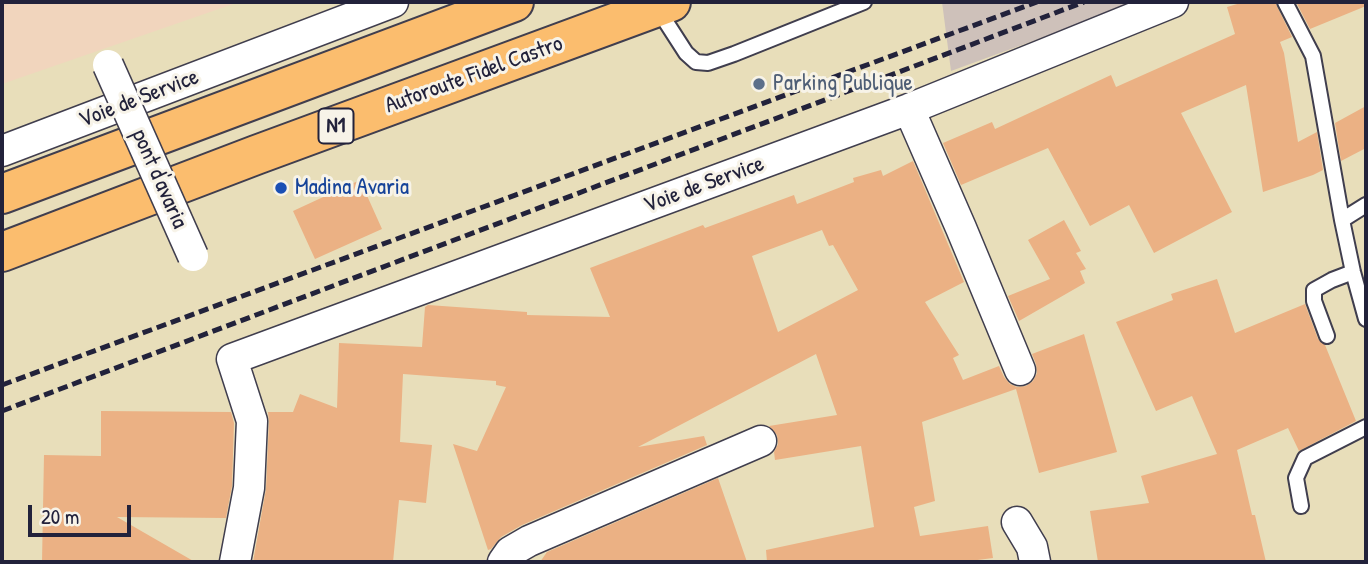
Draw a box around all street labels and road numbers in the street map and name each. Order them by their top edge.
street label: Autoroute Fidel Castro [381,30,567,120]
street label: Voie de Service [75,64,203,134]
road number: N1 [318,108,354,144]
street label: pont d'avaria [125,125,193,233]
street label: Voie de Service [640,150,768,220]

